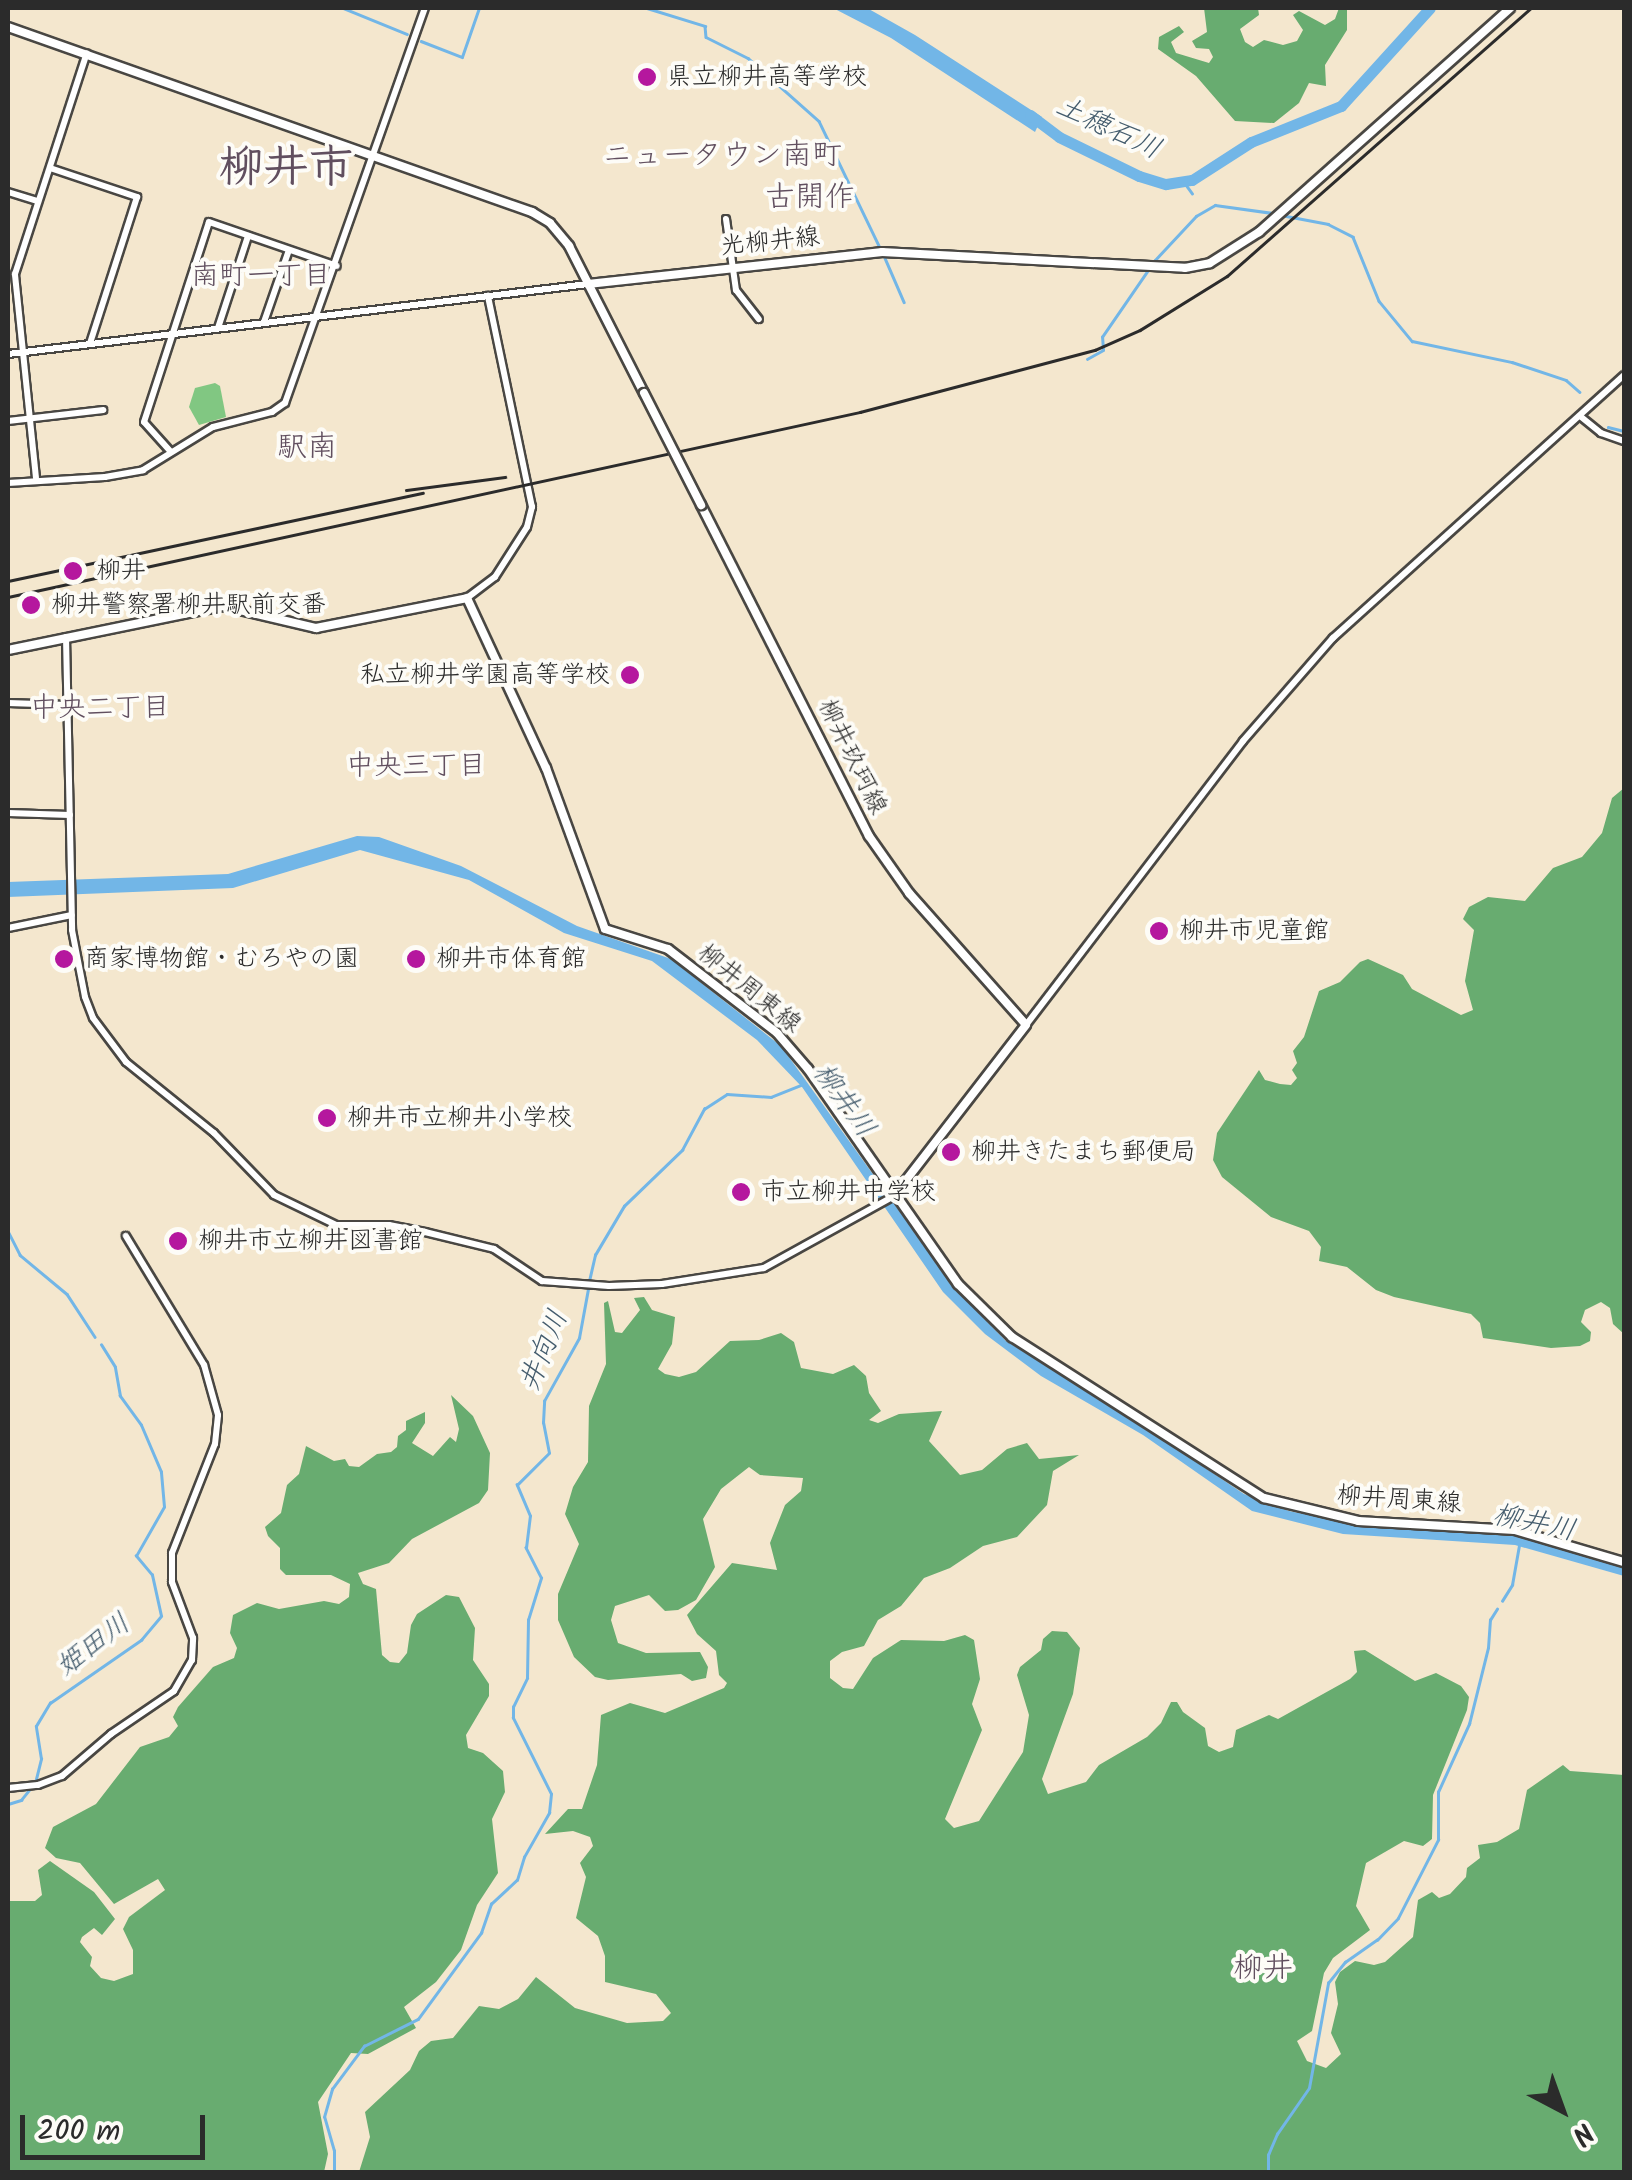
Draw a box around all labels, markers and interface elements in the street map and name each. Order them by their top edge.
place label: 県立柳井高等学校 [667,62,867,92]
marker: 県立柳井高等学校 [636,66,658,88]
water label: 土穂石川 [1050,90,1166,168]
district label: ニュータウン南町 [602,138,842,174]
district label: 柳井市 [219,143,353,197]
district label: 古開作 [765,180,855,216]
street label: 光柳井線 [719,222,821,262]
district label: 南町一丁目 [191,260,331,294]
district label: 駅南 [277,430,337,466]
place label: 柳井 [96,556,146,586]
marker: 柳井 [60,558,86,584]
place label: 柳井警察署柳井駅前交番 [51,590,326,620]
marker: 柳井警察署柳井駅前交番 [20,594,42,616]
place label: 私立柳井学園高等学校 [360,660,610,690]
marker: 私立柳井学園高等学校 [619,664,641,686]
district label: 中央二丁目 [30,692,170,726]
street label: 柳井玖珂線 [811,694,893,820]
district label: 中央三丁目 [346,750,486,784]
place label: 柳井市児童館 [1179,916,1329,946]
marker: 柳井市児童館 [1148,920,1170,942]
street label: 柳井周東線 [691,938,807,1040]
place label: 商家博物館・むろやの園 [84,944,359,974]
place label: 柳井市体育館 [436,944,586,974]
marker: 商家博物館・むろやの園 [53,948,75,970]
marker: 柳井市体育館 [405,948,427,970]
water label: 柳井川 [805,1057,881,1145]
place label: 柳井市立柳井小学校 [347,1103,572,1133]
marker: 柳井市立柳井小学校 [316,1107,338,1129]
place label: 柳井きたまち郵便局 [971,1137,1196,1167]
marker: 柳井きたまち郵便局 [940,1141,962,1163]
place label: 市立柳井中学校 [761,1177,936,1207]
marker: 市立柳井中学校 [730,1181,752,1203]
place label: 柳井市立柳井図書館 [198,1226,423,1256]
marker: 柳井市立柳井図書館 [167,1230,189,1252]
water label: 井向川 [514,1306,576,1396]
street label: 柳井周東線 [1336,1481,1462,1519]
water label: 柳井川 [1489,1499,1579,1549]
water label: 姫田川 [50,1607,138,1685]
district label: 柳井 [1233,1951,1293,1987]
north arrow [1512,2060,1612,2160]
scale bar [25,2095,210,2157]
text: 200 m [37,2108,120,2156]
text: N [1561,2110,1603,2156]

